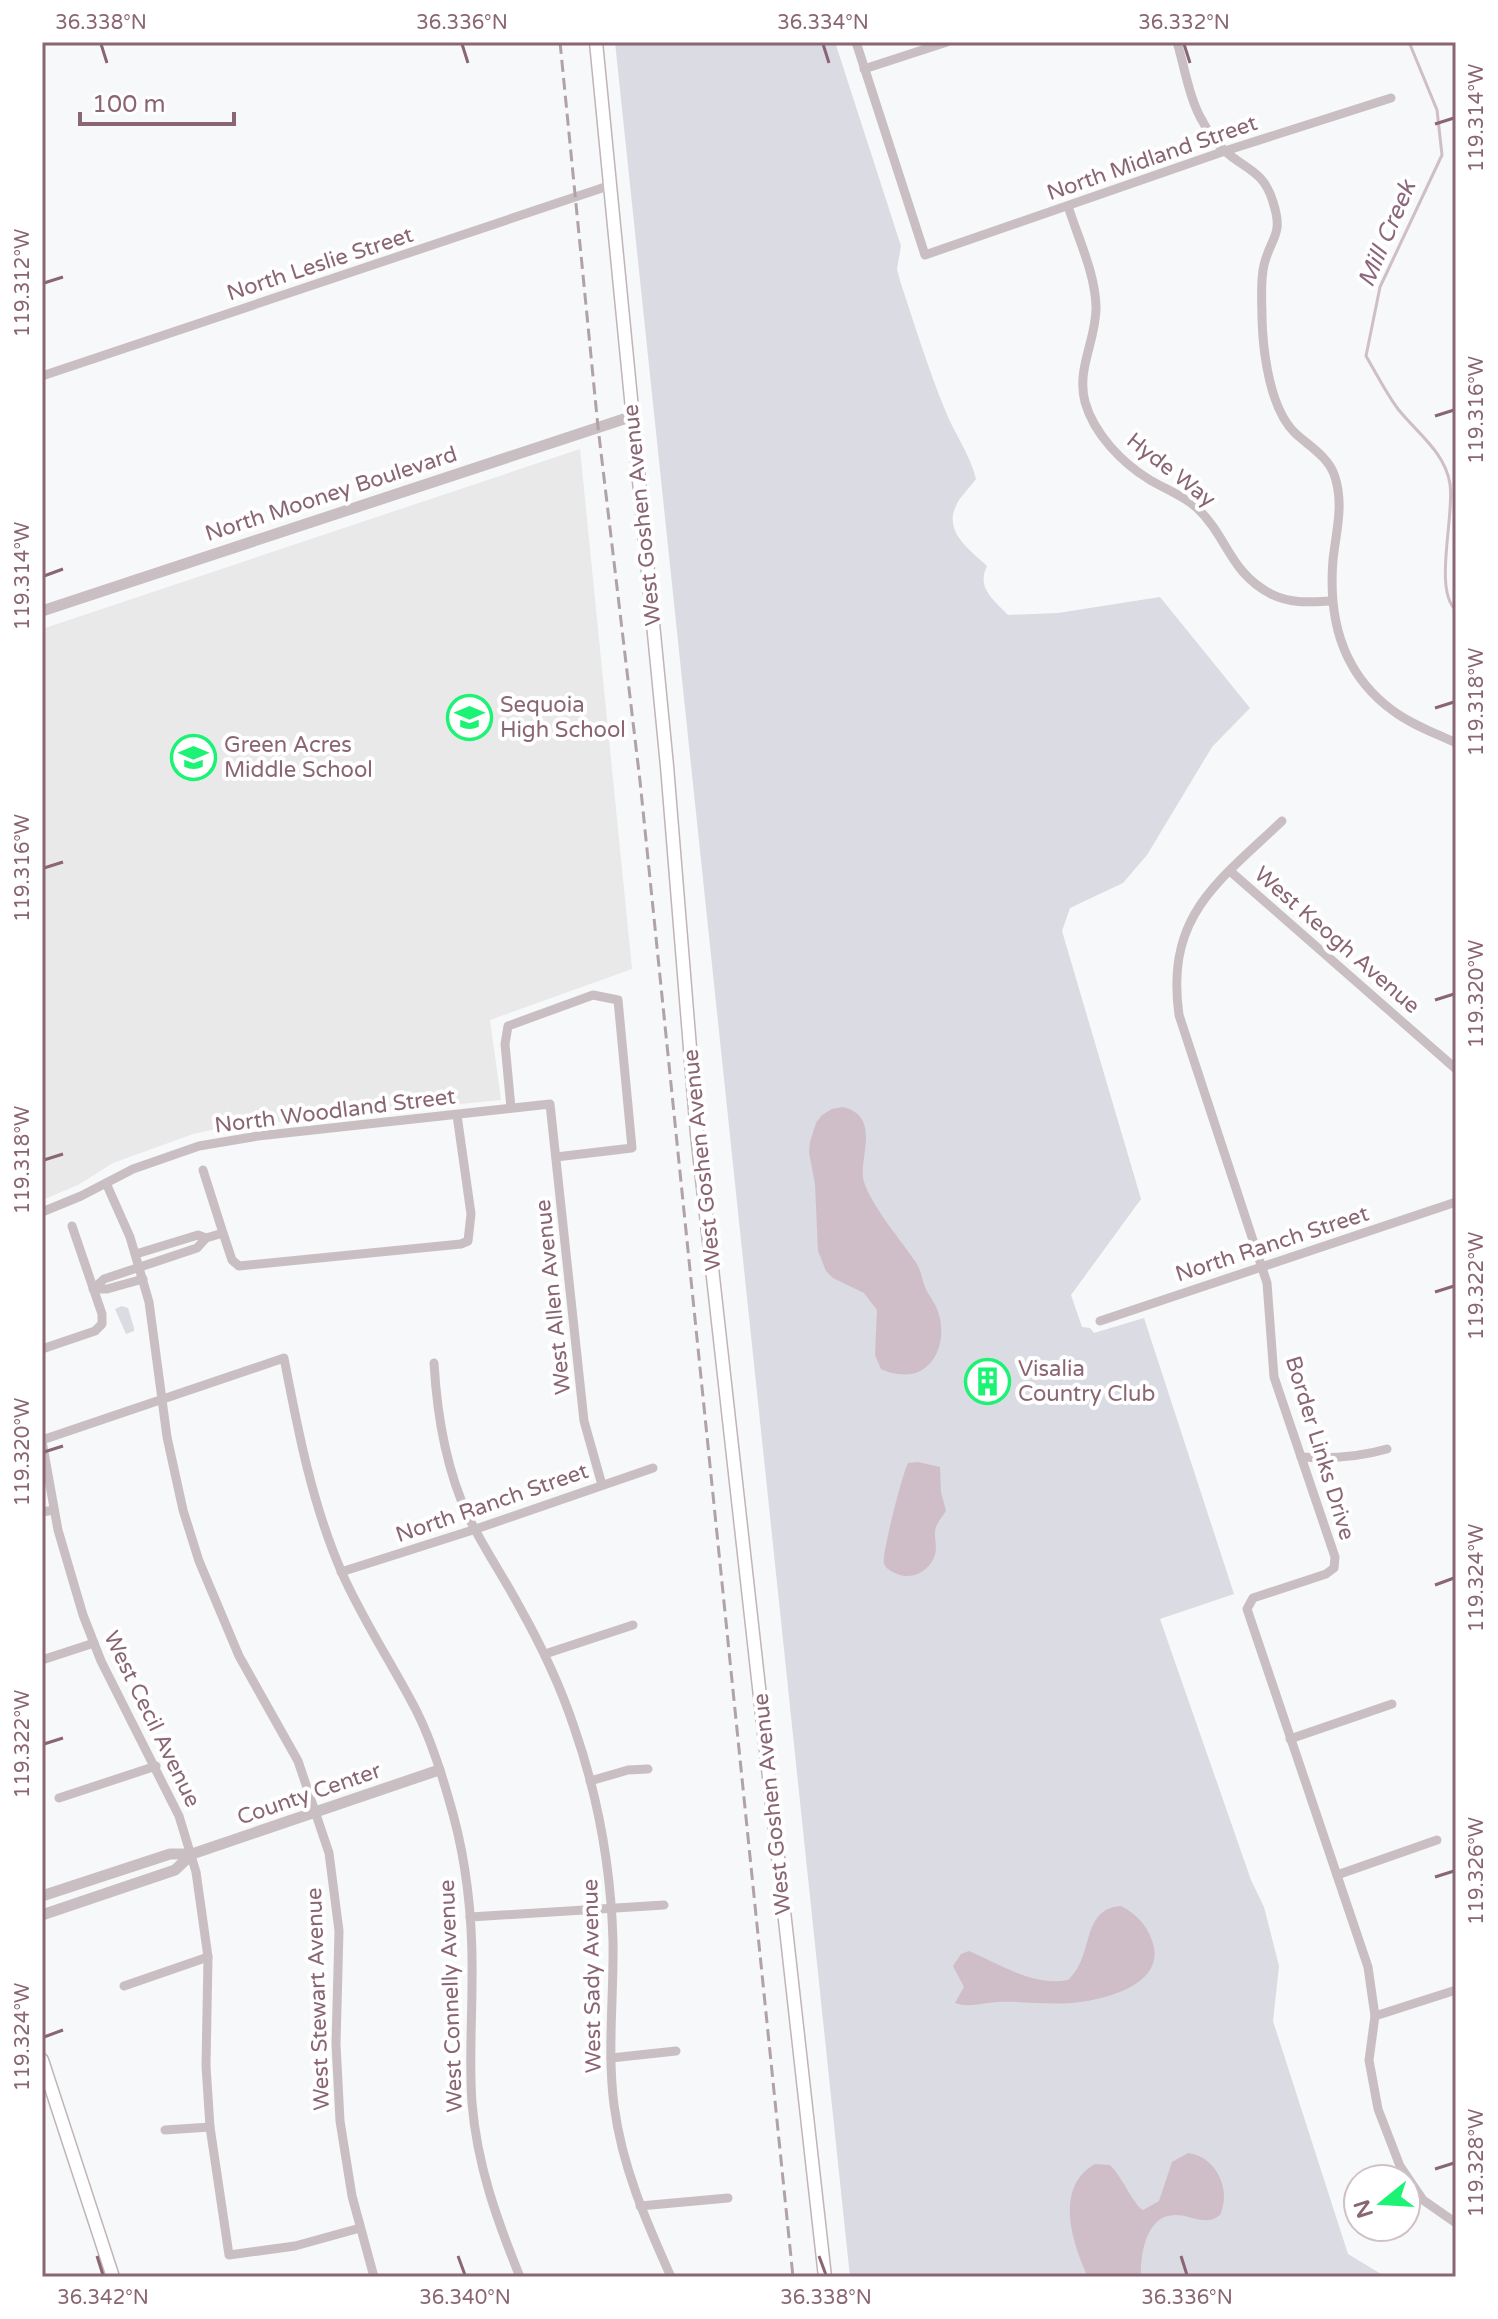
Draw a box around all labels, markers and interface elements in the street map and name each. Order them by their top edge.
text: 36.338°N [55,11,147,35]
text: 36.336°N [416,11,508,35]
text: 36.334°N [777,11,869,35]
text: 36.332°N [1138,11,1230,35]
text: 119.314°W [1465,64,1489,172]
scale bar [80,76,234,126]
text: 100 m [92,90,166,119]
street label: North Midland Street [1043,110,1261,206]
water label: Mill Creek [1352,175,1423,292]
street label: North Leslie Street [224,222,416,306]
text: 119.312°W [11,229,35,337]
text: 119.316°W [1465,356,1489,464]
street label: West Goshen Avenue [617,403,667,627]
street label: Hyde Way [1121,427,1221,513]
street label: North Mooney Boulevard [202,441,460,547]
text: 119.314°W [11,522,35,630]
text: 119.318°W [1465,648,1489,756]
place label: Sequoia High School [500,692,626,743]
school or university icon: Sequoia High School [445,694,493,742]
place label: Green Acres Middle School [224,732,373,783]
school or university icon: Green Acres Middle School [169,734,217,782]
text: 119.316°W [11,814,35,922]
street label: West Keogh Avenue [1249,861,1425,1019]
text: 119.320°W [1465,940,1489,1048]
street label: West Goshen Avenue [677,1048,727,1272]
street label: North Woodland Street [213,1083,457,1139]
text: 119.318°W [11,1106,35,1214]
street label: West Allen Avenue [530,1198,576,1396]
street label: North Ranch Street [1172,1200,1372,1288]
text: 119.322°W [1465,1232,1489,1340]
street label: Border Links Drive [1280,1353,1360,1543]
place label: Visalia Country Club [1018,1356,1155,1407]
building icon: Visalia Country Club [963,1358,1011,1406]
text: 119.320°W [11,1398,35,1506]
street label: North Ranch Street [392,1458,592,1548]
text: 119.324°W [1465,1524,1489,1632]
street label: West Cecil Avenue [98,1627,206,1811]
text: 119.322°W [11,1690,35,1798]
street label: West Goshen Avenue [747,1692,797,1916]
street label: County Center [234,1757,385,1831]
text: 119.326°W [1465,1817,1489,1925]
street label: West Connelly Avenue [434,1879,468,2113]
street label: West Sady Avenue [577,1879,607,2073]
street label: West Stewart Avenue [301,1887,335,2111]
text: 119.324°W [11,1983,35,2091]
text: 119.328°W [1465,2109,1489,2217]
north arrow [1342,2163,1422,2243]
text: N [1349,2196,1379,2221]
text: 36.342°N [57,2286,149,2310]
text: 36.340°N [419,2286,511,2310]
text: 36.338°N [780,2286,872,2310]
text: 36.336°N [1141,2286,1233,2310]

